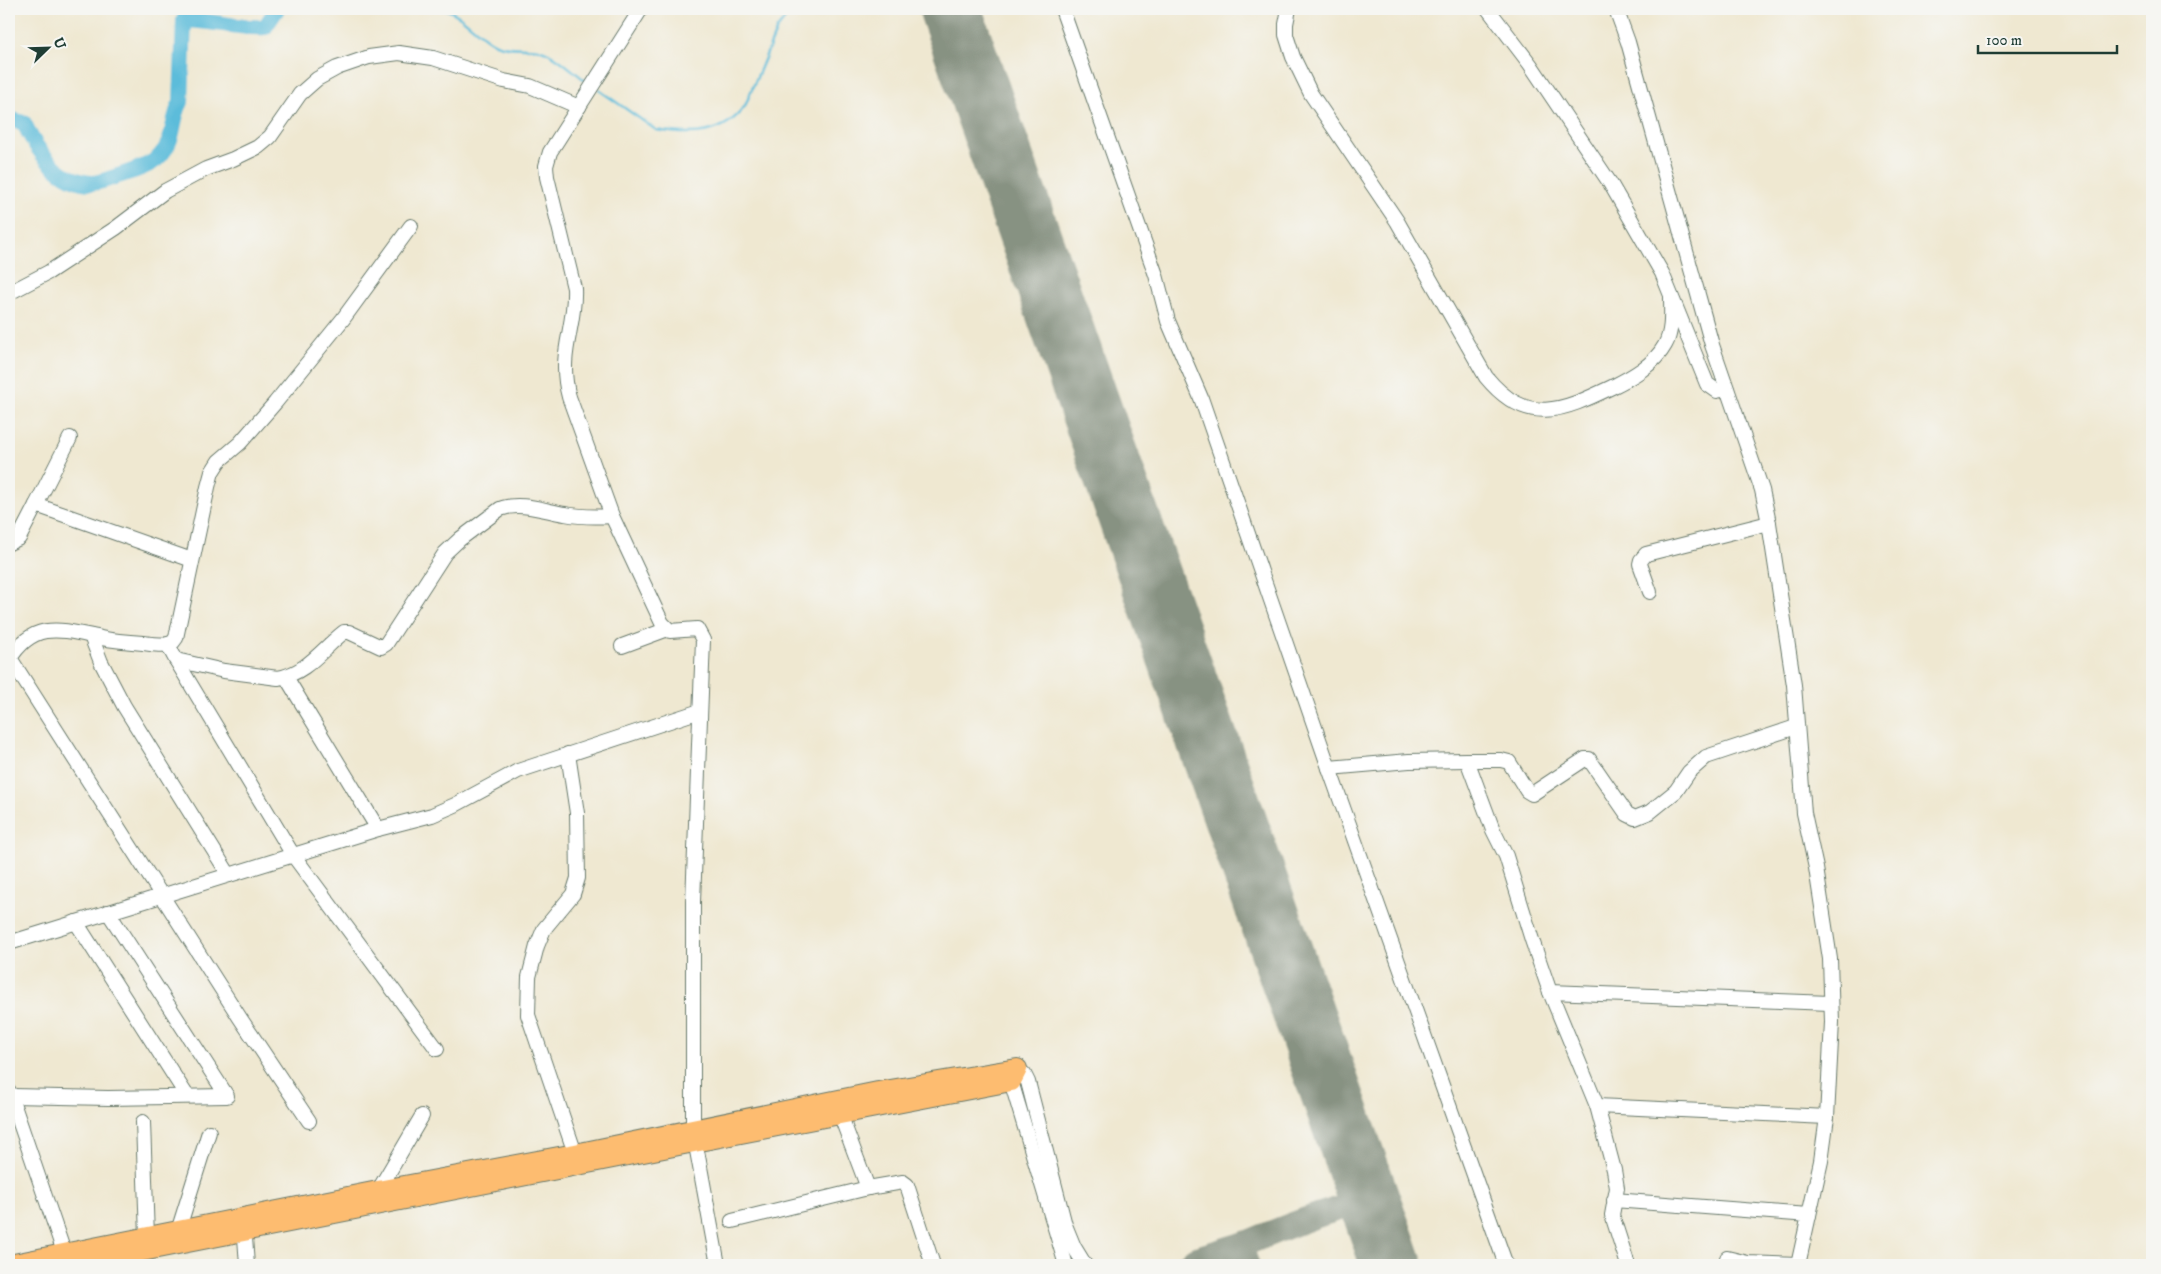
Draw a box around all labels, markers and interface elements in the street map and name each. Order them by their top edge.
north arrow [22,22,72,72]
scale bar [1978,22,2117,54]
text: 100 m [1986,31,2022,50]
text: U [49,35,70,52]

